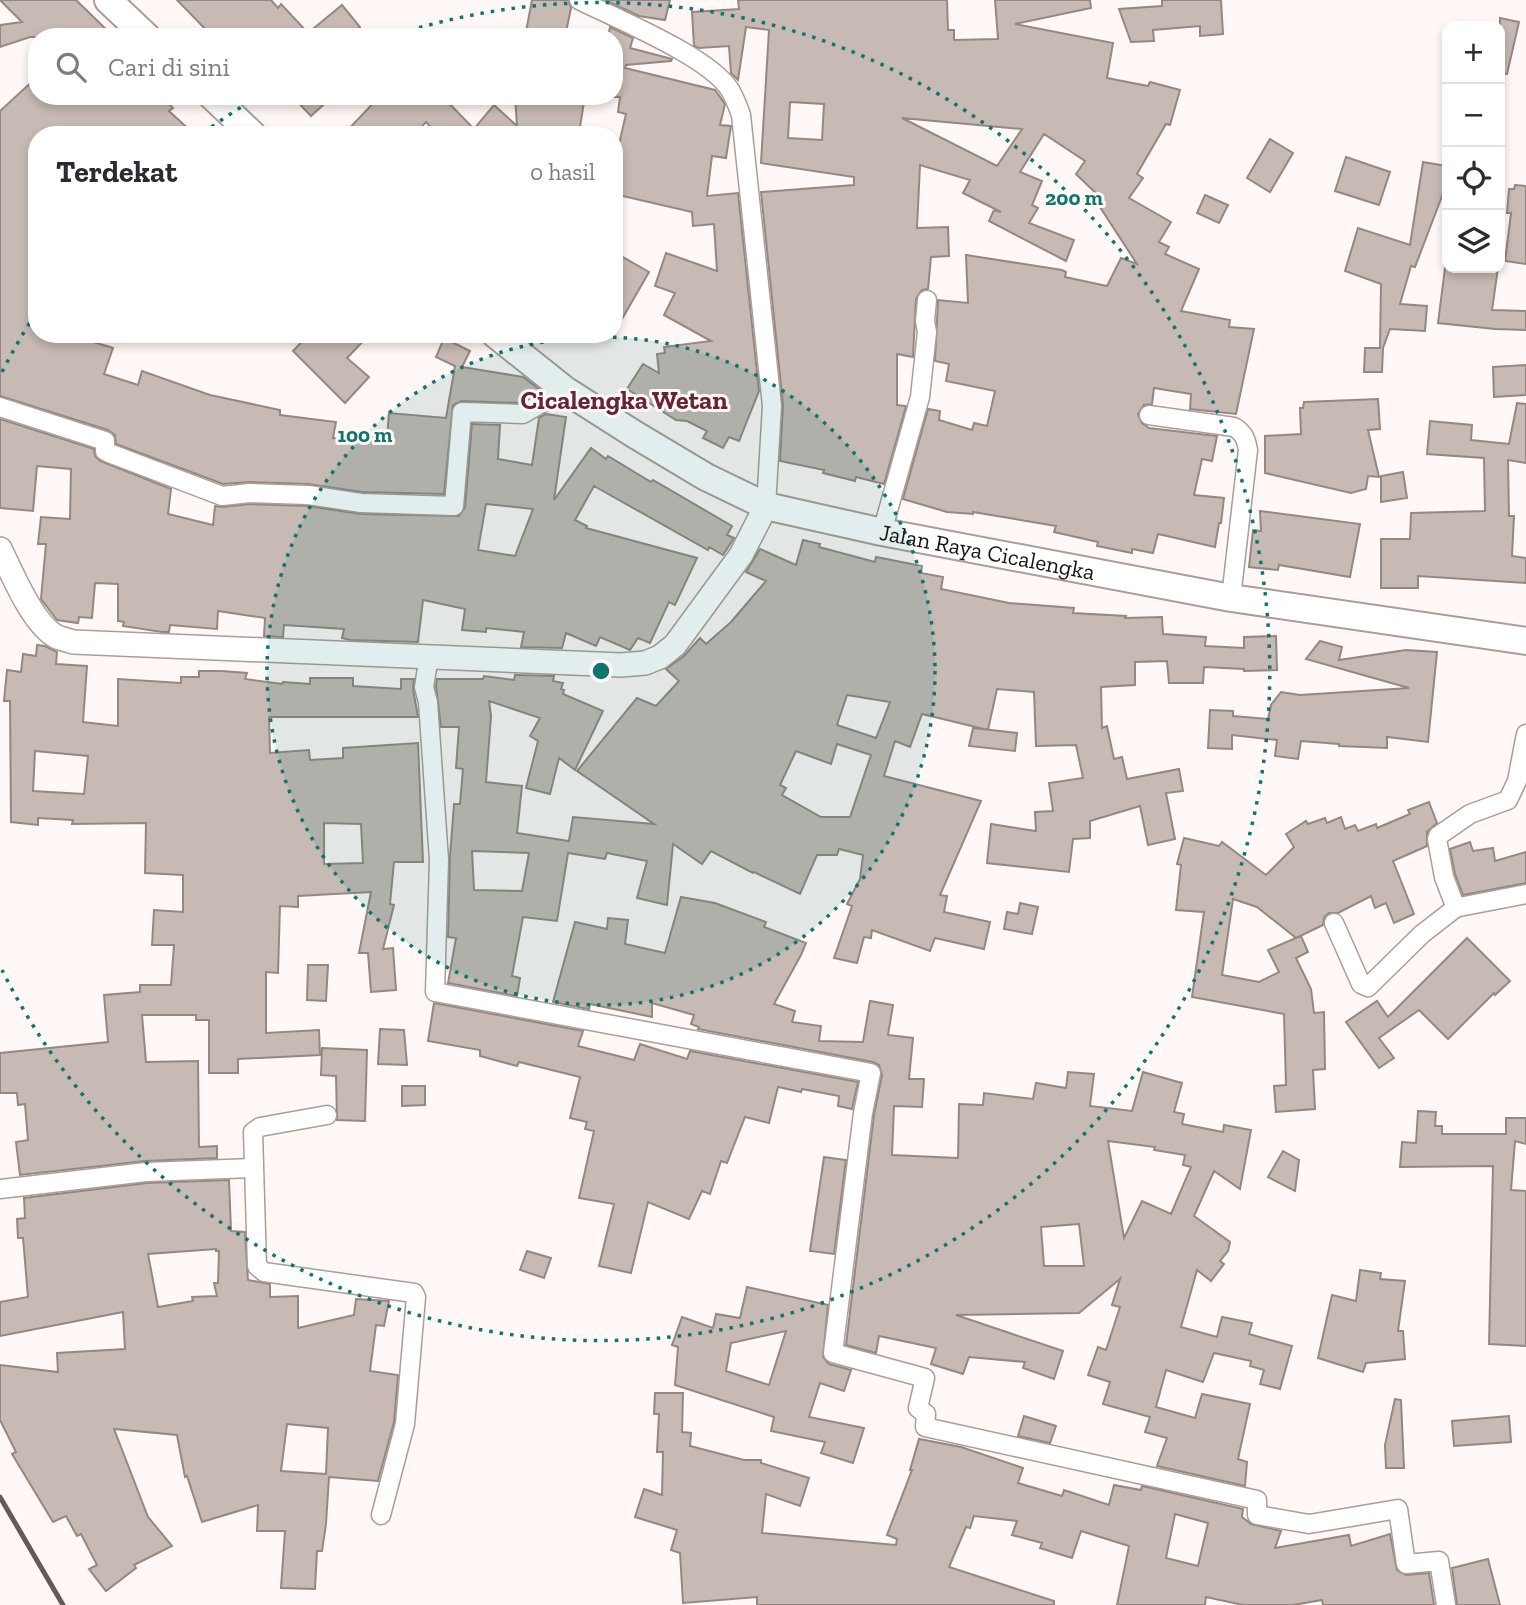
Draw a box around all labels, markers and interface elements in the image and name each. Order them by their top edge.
map controls [1442,21,1505,273]
button: + [1442,21,1505,84]
search box [28,28,623,105]
icon: search [52,48,90,86]
text: Cari di sini [108,51,230,83]
button: − [1442,84,1505,147]
button: locate [1442,147,1505,210]
text: Terdekat [56,154,177,190]
text: 0 hasil [530,158,595,186]
text: 200 m [1045,185,1103,210]
button: layers [1442,210,1505,273]
district label: Cicalengka Wetan [520,384,728,416]
text: 100 m [338,422,393,447]
street label: Jalan Raya Cicalengka [877,518,1097,586]
centre of rings [589,659,613,683]

